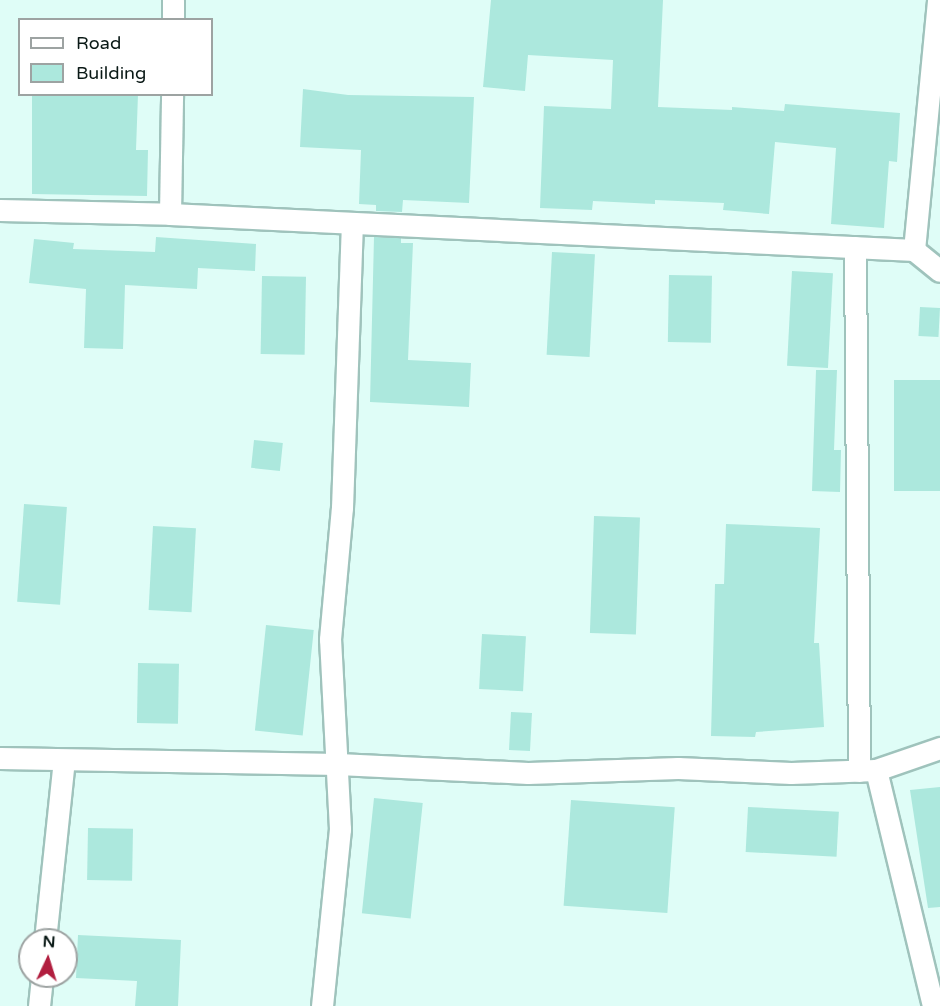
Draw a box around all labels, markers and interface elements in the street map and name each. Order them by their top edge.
legend [18,18,213,96]
text: Road [76,32,121,54]
text: Building [76,62,146,84]
north arrow [18,928,78,988]
text: N [42,932,56,952]

